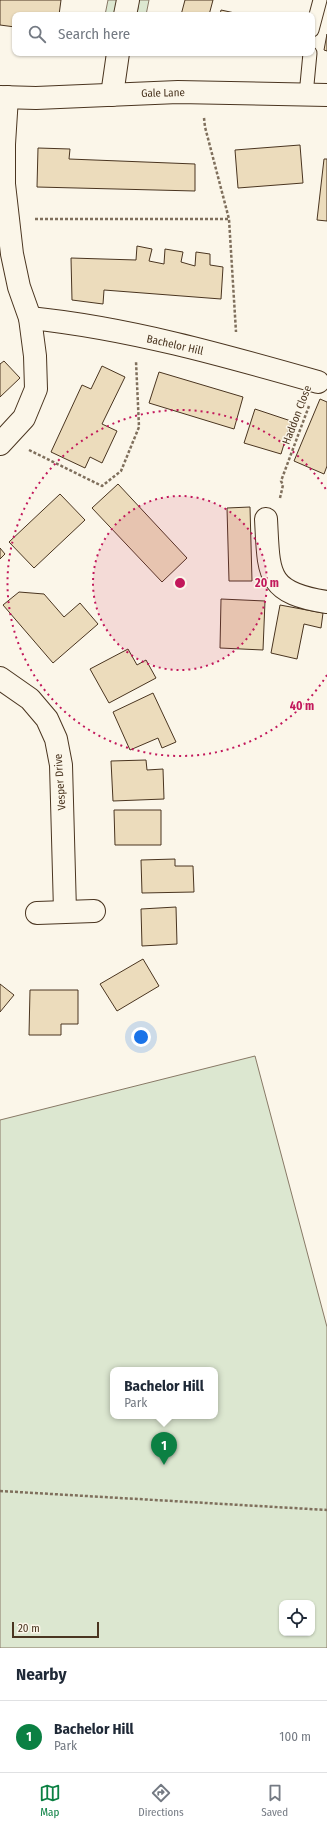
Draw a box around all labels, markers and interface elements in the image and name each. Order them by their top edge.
search box [12,12,315,56]
icon: search [26,23,48,45]
text: Search here [58,25,130,43]
street label: Gale Lane [141,86,185,100]
street label: Bachelor Hill [145,332,205,358]
street label: Haddon Close [280,384,314,446]
centre of rings [173,576,187,590]
text: 20 m [254,576,279,590]
text: 40 m [290,699,314,713]
street label: Vesper Drive [52,753,68,811]
your location [131,1027,151,1047]
popup [110,1367,218,1419]
text: Bachelor Hill [124,1377,204,1395]
text: Park [124,1395,147,1410]
pin: 1 [151,1432,177,1465]
map controls [279,1600,315,1636]
button: locate [279,1600,315,1636]
scale bar [12,1620,99,1639]
text: 20 m [18,1622,40,1635]
text: Nearby [16,1664,67,1685]
text: Bachelor Hill [54,1720,134,1738]
text: 1 [26,1729,32,1744]
text: 100 m [279,1729,311,1744]
text: Park [54,1738,77,1753]
tab: Map [39,1782,61,1819]
tab: Directions [138,1782,184,1819]
tab: Saved [261,1782,288,1819]

